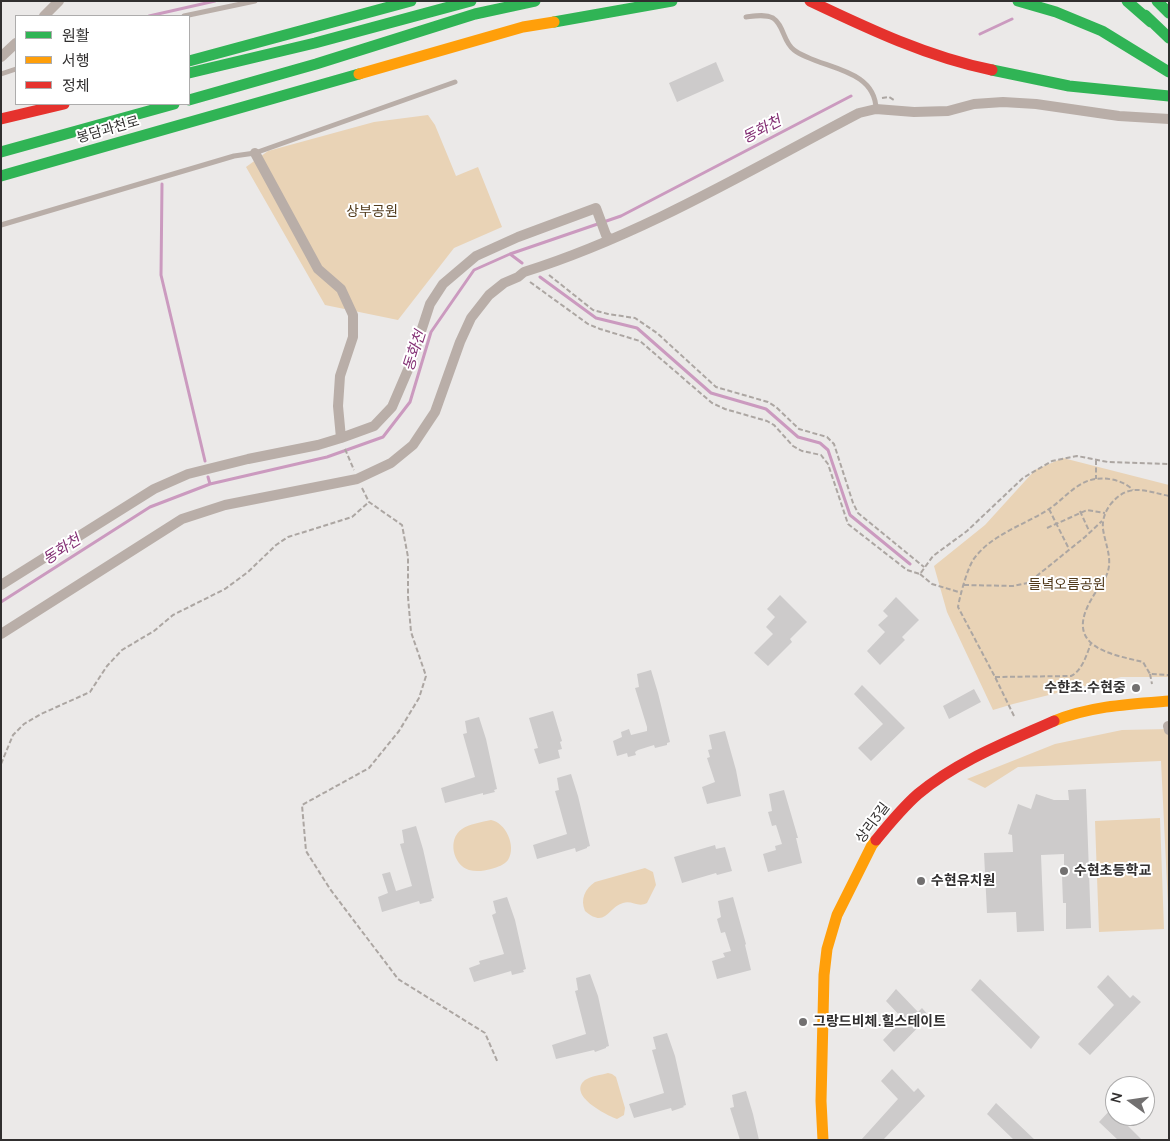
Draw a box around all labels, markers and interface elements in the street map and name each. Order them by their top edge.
legend [15,15,190,105]
text: 원활 [62,25,90,46]
text: 서행 [62,50,90,71]
text: 정체 [62,75,90,96]
street label: 봉담과천로 [75,113,141,147]
water label: 동화천 [739,113,785,147]
park label: 상부공원 [346,204,398,220]
water label: 동화천 [400,329,430,373]
water label: 동화천 [40,531,84,569]
park label: 들녘오름공원 [1028,577,1106,593]
place label: 수햔초.수현중 [1044,680,1126,696]
marker: 수햔초.수현중 [1130,682,1142,694]
street label: 상리3길 [852,799,894,847]
place label: 수현초등학교 [1074,863,1151,879]
marker: 수현초등학교 [1058,865,1070,877]
place label: 수현유치원 [931,873,995,889]
marker: 수현유치원 [915,875,927,887]
place label: 그랑드비체.힐스테이트 [813,1014,946,1030]
marker: 그랑드비체.힐스테이트 [797,1016,809,1028]
north arrow [1105,1076,1155,1126]
text: N [1105,1090,1126,1105]

